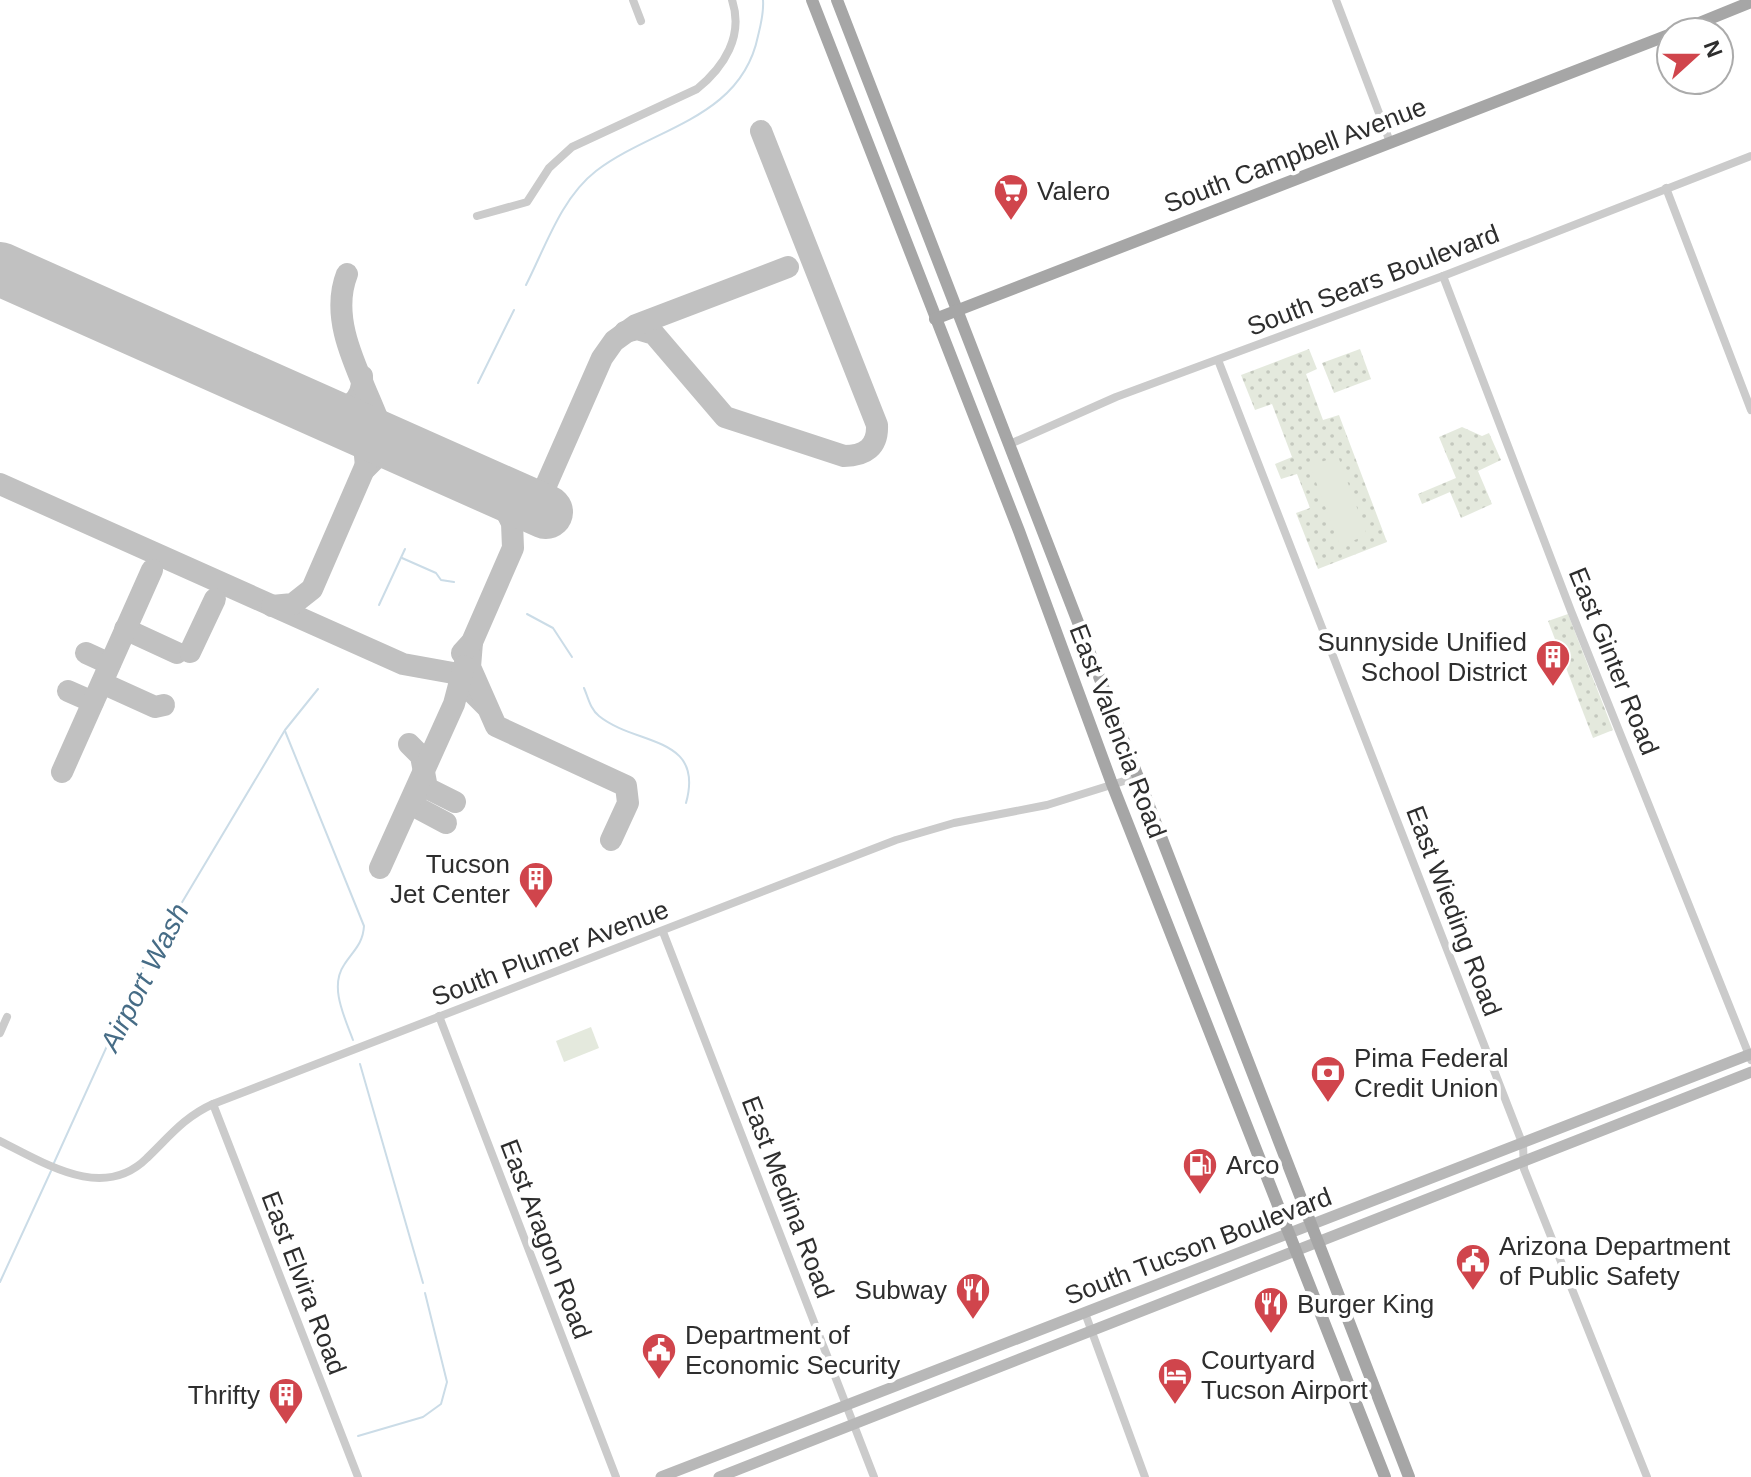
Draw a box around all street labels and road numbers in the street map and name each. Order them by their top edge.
street label: South Campbell Avenue [1160,91,1430,219]
street label: South Sears Boulevard [1243,218,1503,342]
street label: East Ginter Road [1563,563,1665,759]
street label: East Valencia Road [1063,620,1173,842]
street label: East Wieding Road [1400,802,1508,1020]
street label: South Plumer Avenue [427,894,673,1012]
street label: East Medina Road [736,1092,840,1302]
street label: East Aragon Road [494,1135,598,1343]
street label: South Tucson Boulevard [1060,1181,1336,1311]
street label: East Elvira Road [255,1187,353,1379]

